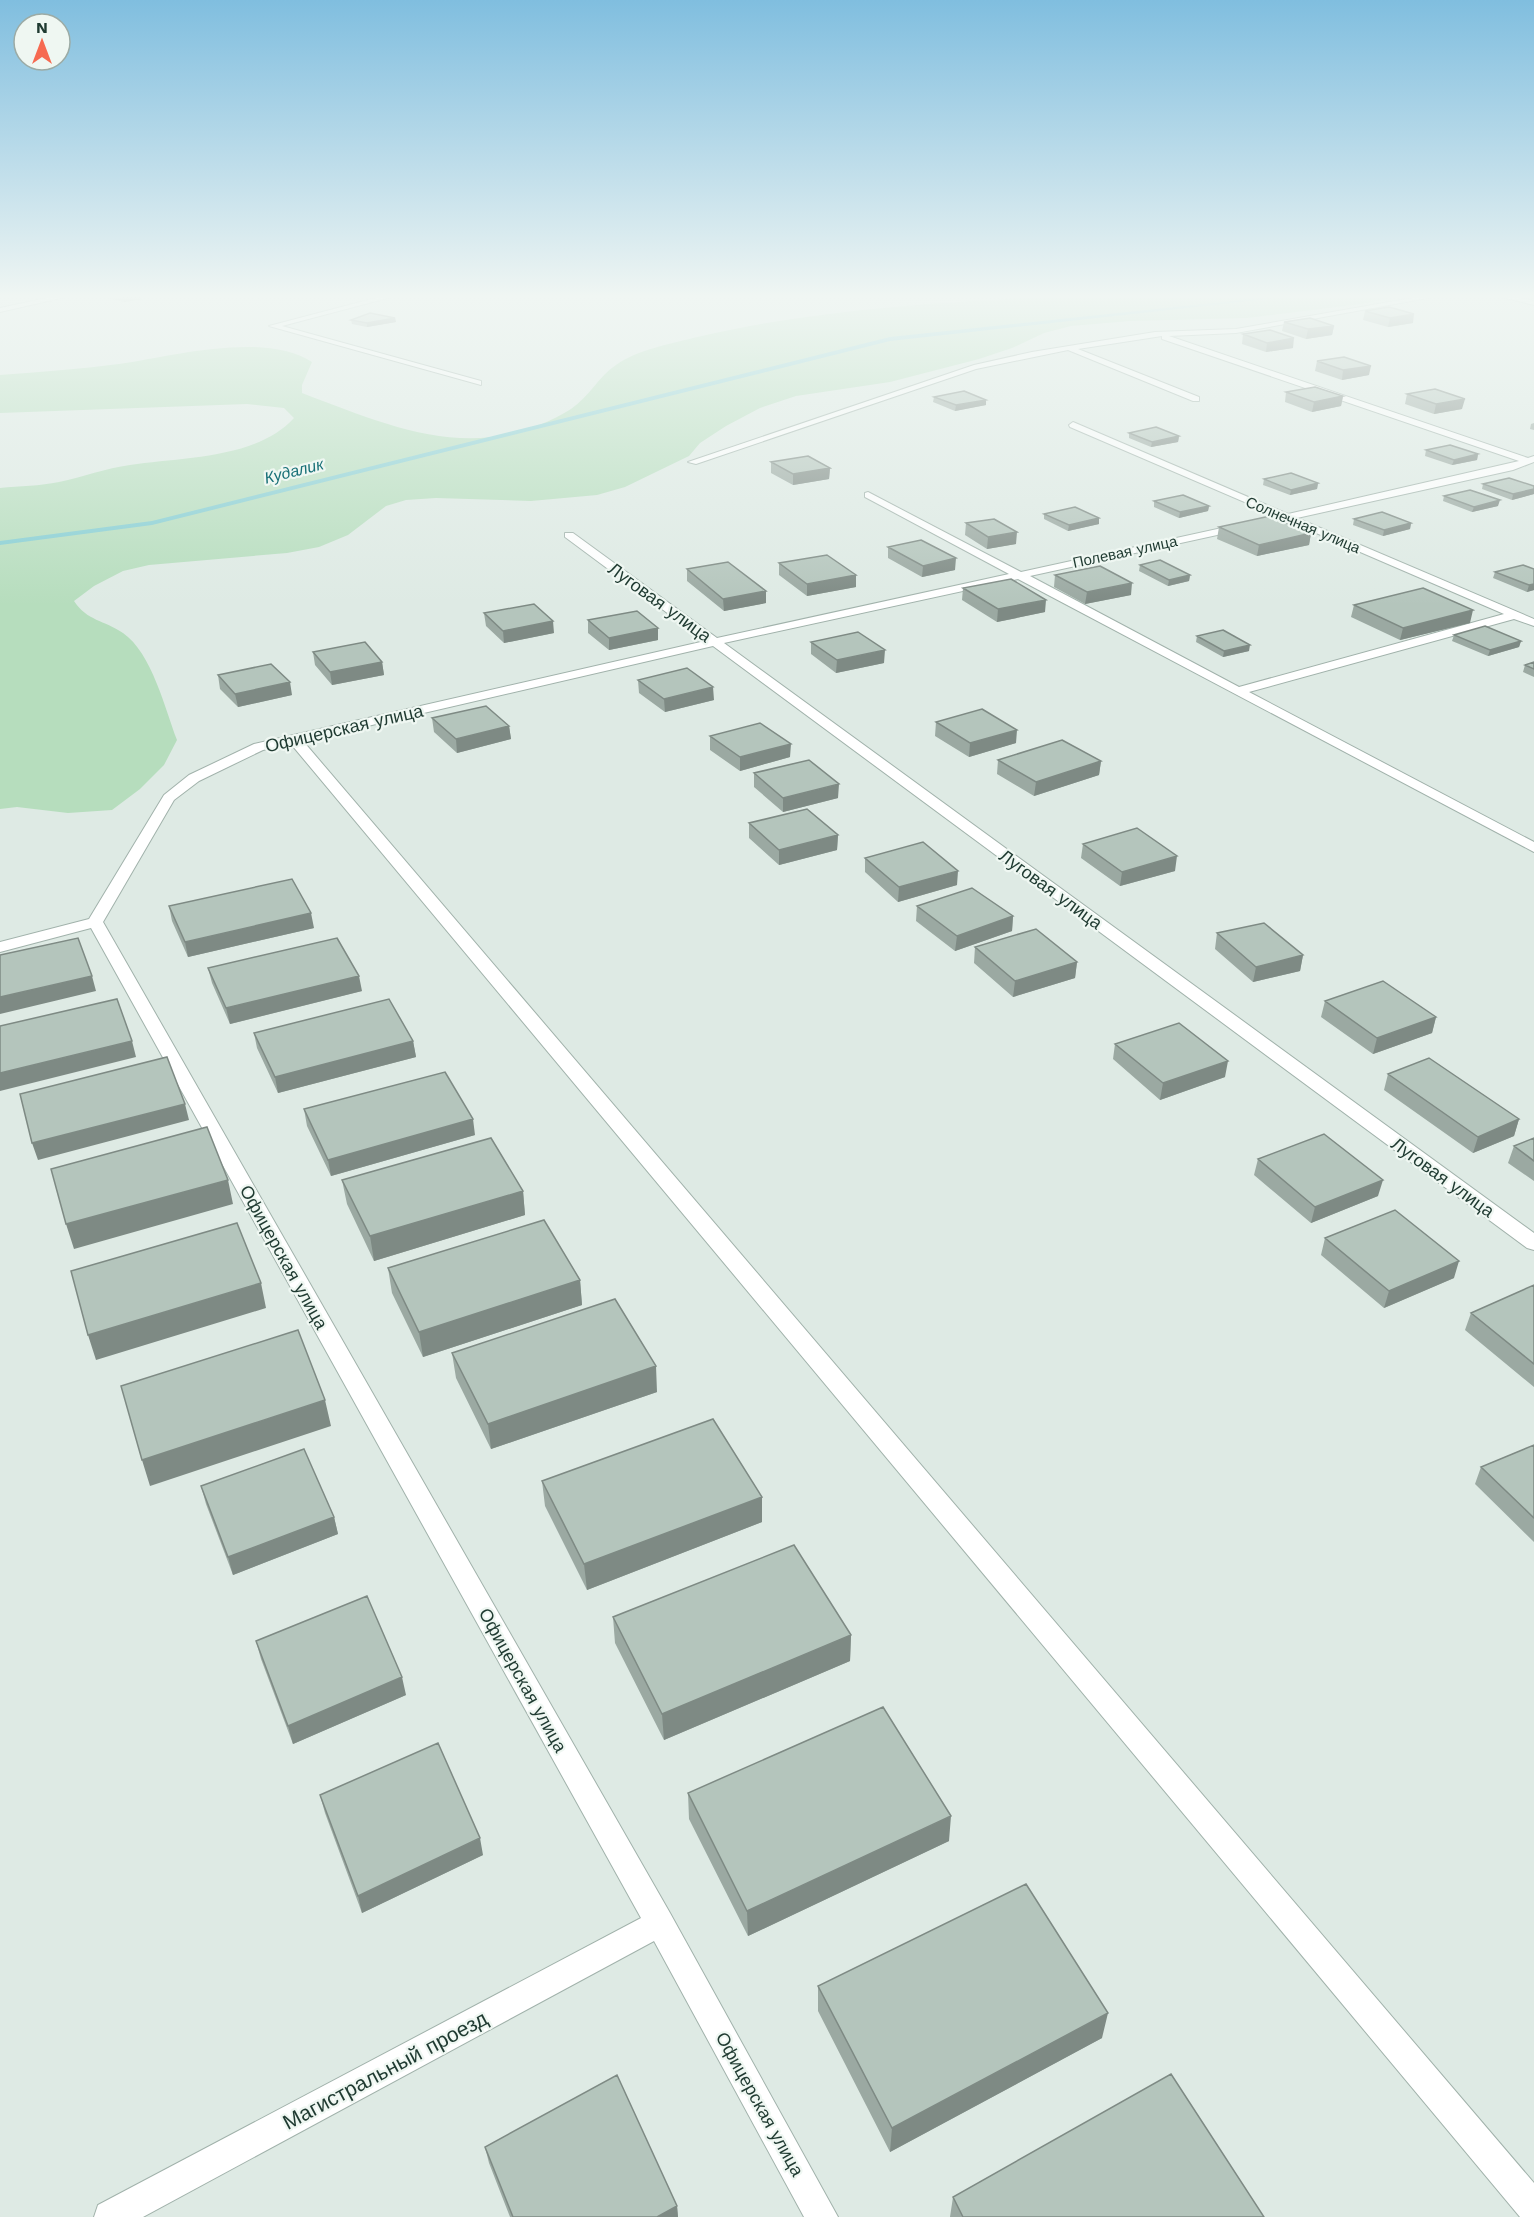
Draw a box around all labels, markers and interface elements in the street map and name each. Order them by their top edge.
north arrow [12,12,72,72]
text: N [36,18,48,37]
water label: Кудалик [262,454,327,488]
street label: Солнечная улица [1243,493,1364,558]
street label: Полевая улица [1071,532,1180,572]
street label: Луговая улица [605,558,716,647]
street label: Офицерская улица [263,699,426,756]
street label: Луговая улица [996,845,1107,934]
street label: Луговая улица [1388,1133,1499,1222]
street label: Офицерская улица [236,1181,333,1334]
street label: Офицерская улица [475,1604,572,1757]
street label: Магистральный проезд [278,2005,492,2135]
street label: Офицерская улица [712,2028,809,2181]

